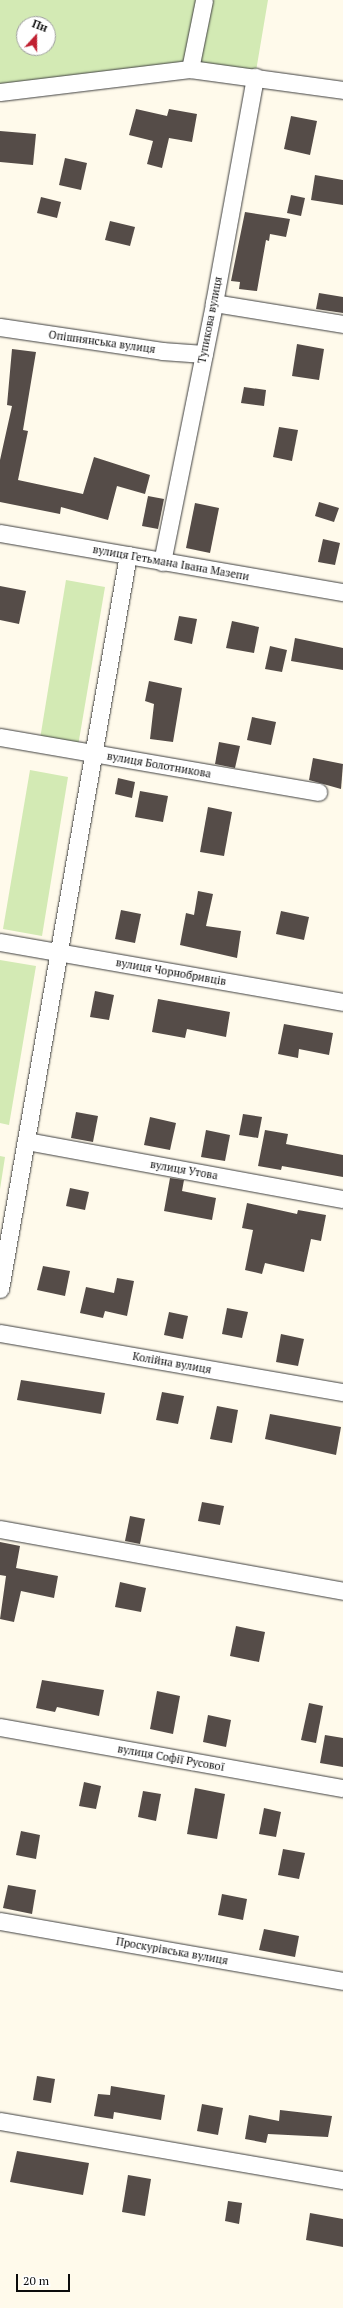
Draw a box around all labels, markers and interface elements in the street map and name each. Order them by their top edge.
north arrow [16,16,56,56]
text: Пн [30,16,50,35]
street label: Тупикова вулиця [195,275,225,365]
street label: Опішнянська вулиця [48,328,156,356]
street label: вулиця Гетьмана Івана Мазепи [92,543,250,583]
street label: вулиця Болотникова [106,749,212,781]
street label: вулиця Чорнобривців [115,956,227,988]
street label: вулиця Утова [149,1158,219,1182]
street label: Колійна вулиця [132,1350,212,1376]
street label: вулиця Софії Русової [116,1742,226,1774]
street label: Проскурівська вулиця [115,1935,229,1967]
scale bar [18,2266,72,2292]
text: 20 m [23,2273,49,2288]

